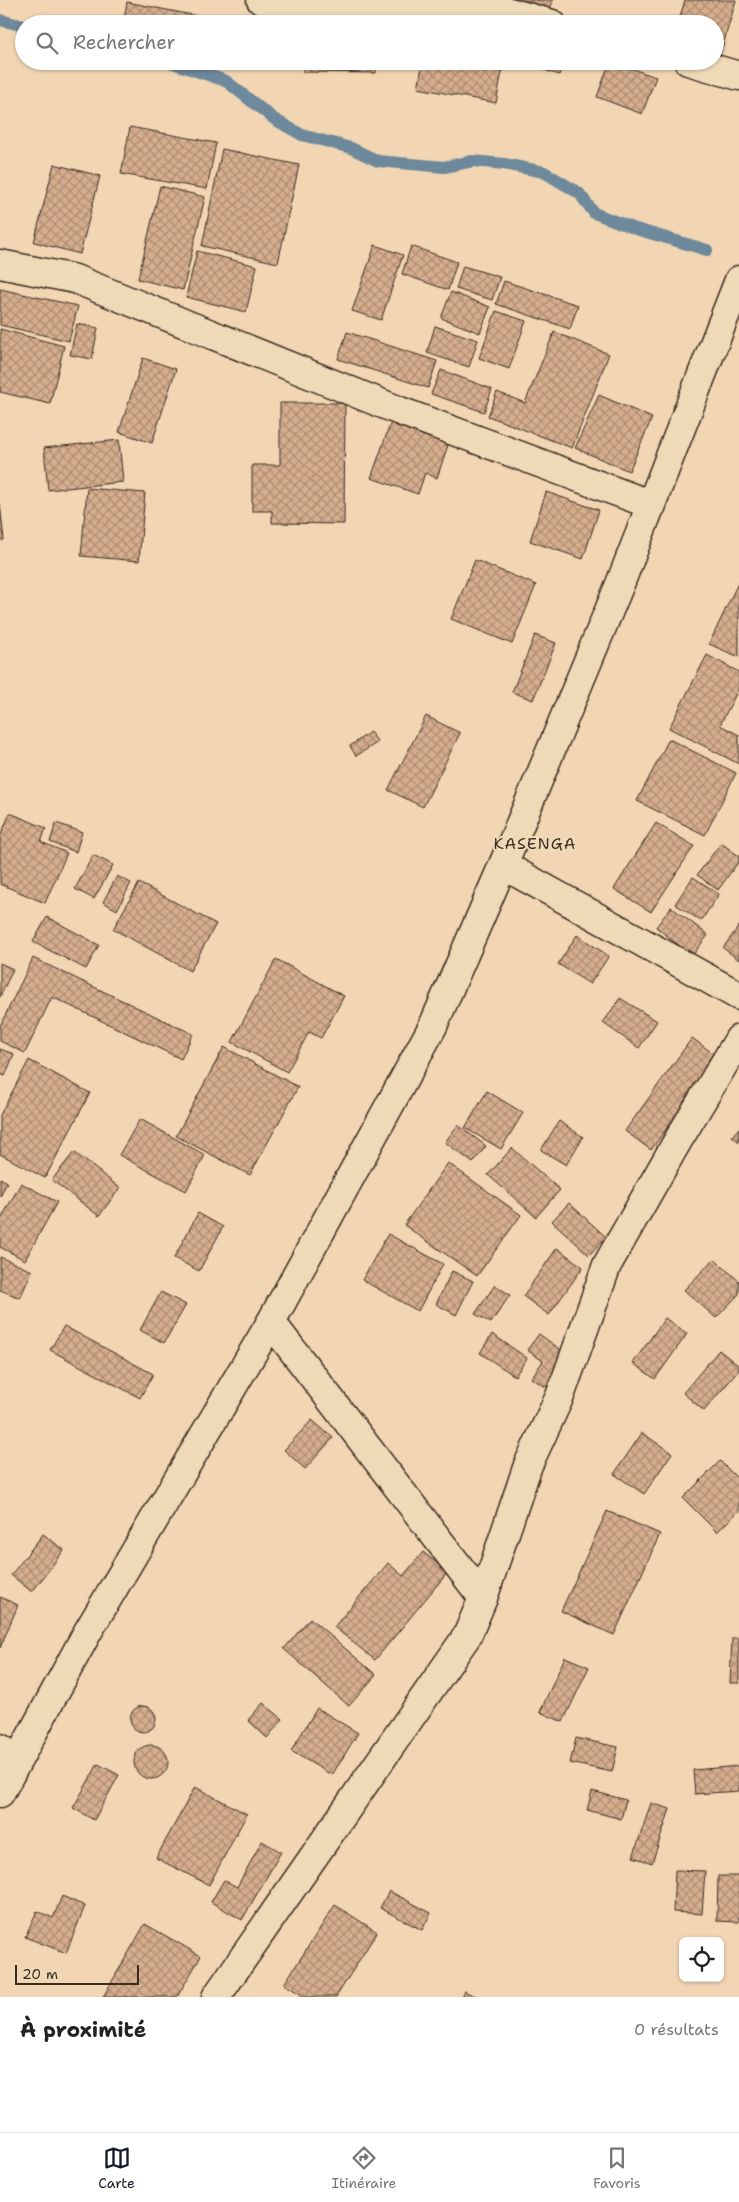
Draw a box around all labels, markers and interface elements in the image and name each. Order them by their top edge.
search box [15,15,724,70]
icon: search [33,29,61,57]
text: Rechercher [73,30,176,55]
district label: KASENGA [494,833,576,854]
map controls [679,1937,724,1982]
button: locate [679,1937,724,1982]
scale bar [15,1962,139,1985]
text: 20 m [22,1965,58,1983]
text: À proximité [20,2016,146,2044]
text: 0 résultats [634,2019,719,2040]
tab: Carte [98,2144,135,2192]
tab: Itinéraire [331,2144,396,2192]
tab: Favoris [593,2144,641,2192]

